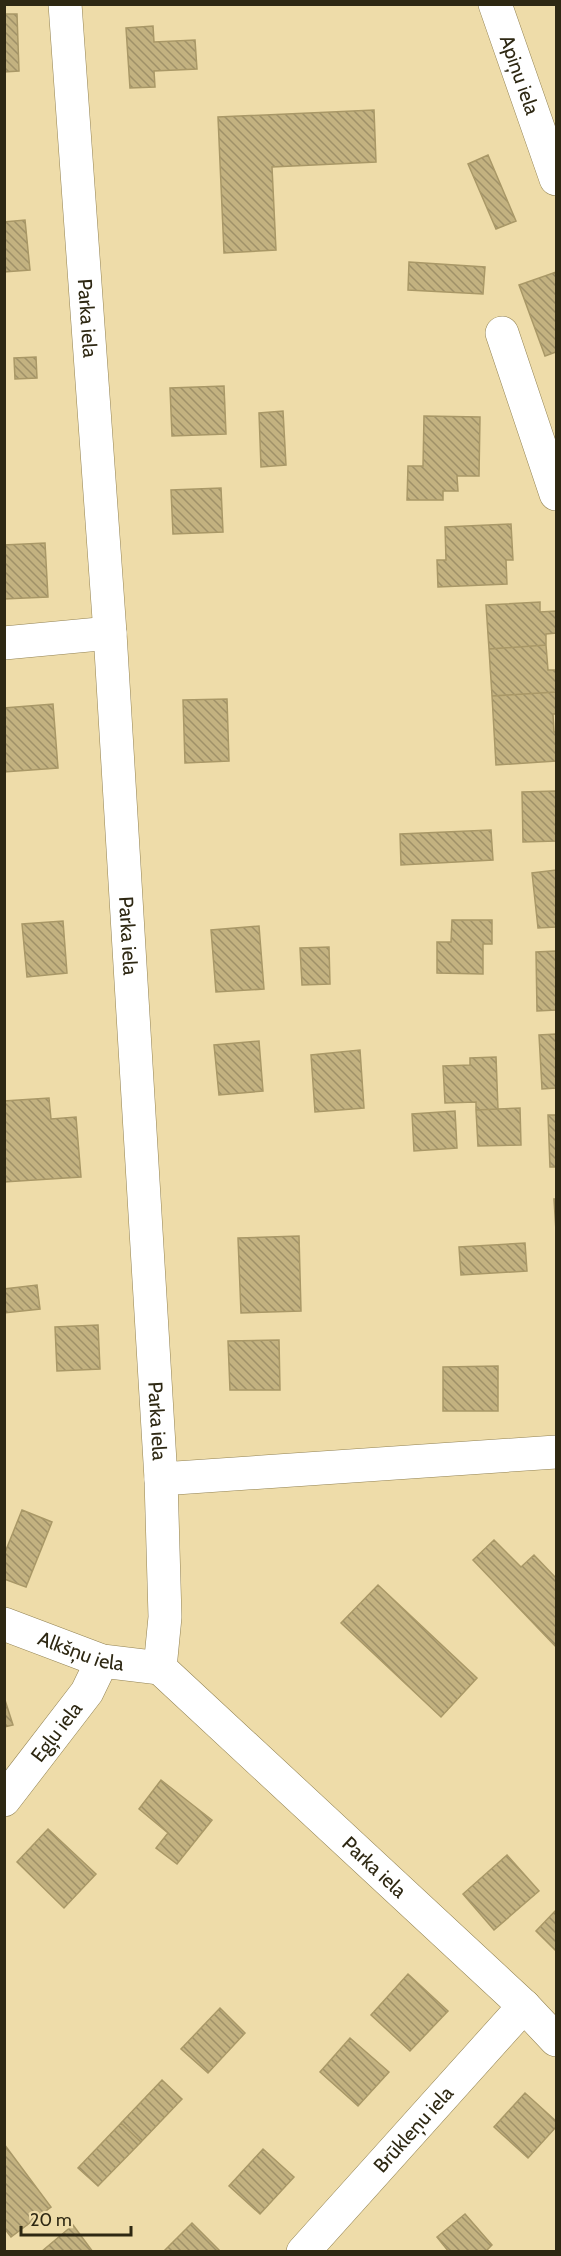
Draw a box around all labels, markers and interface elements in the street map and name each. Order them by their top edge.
street label: Apiņu iela [495,32,545,118]
street label: Parka iela [73,278,102,359]
street label: Parka iela [114,896,143,976]
street label: Parka iela [143,1381,172,1461]
street label: Alkšņu iela [35,1626,126,1676]
street label: Egļu iela [26,1697,87,1767]
street label: Parka iela [337,1831,412,1903]
street label: Brūkleņu iela [368,2081,458,2177]
scale bar [21,2199,130,2237]
text: 20 m [30,2209,72,2231]

